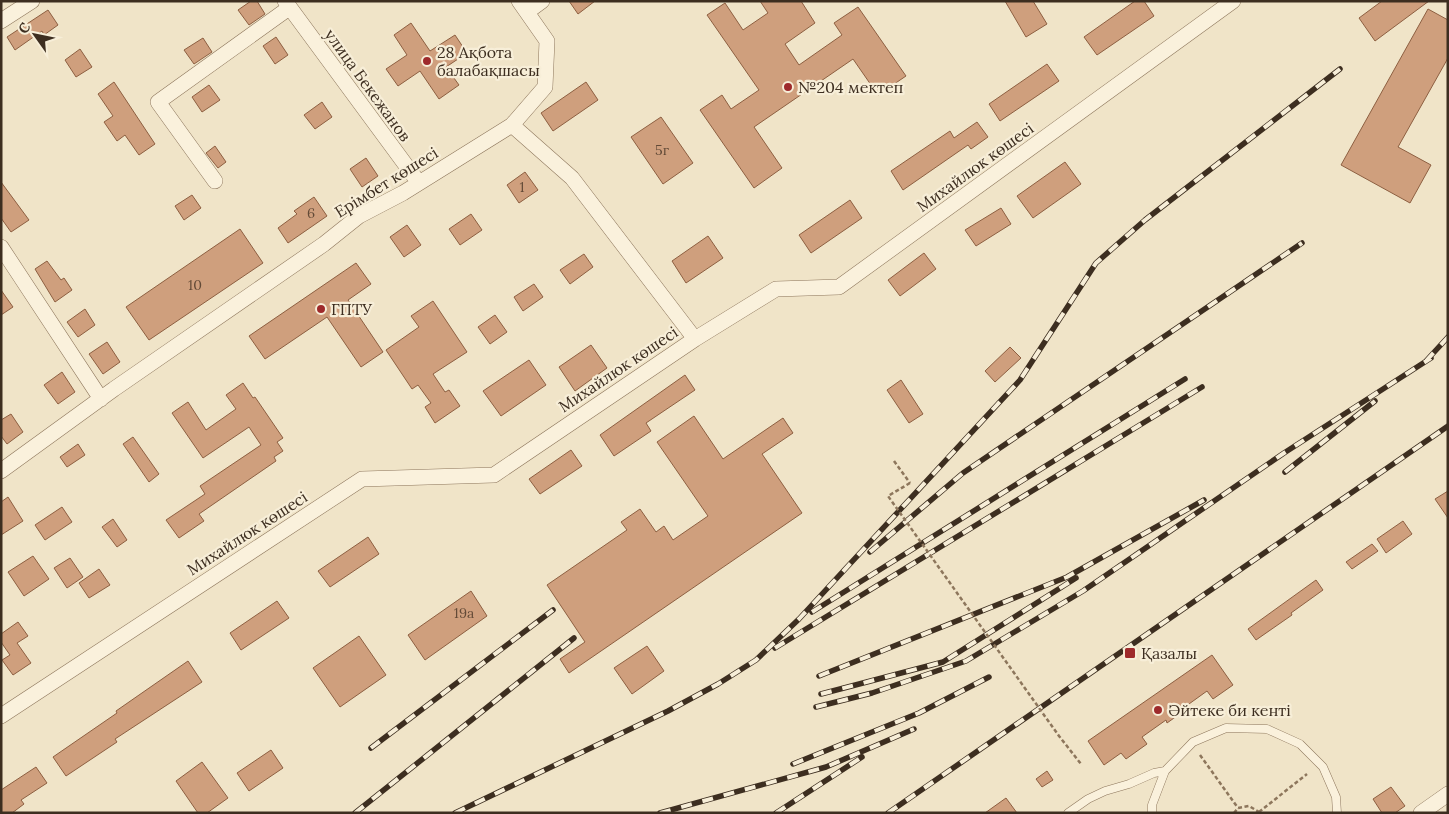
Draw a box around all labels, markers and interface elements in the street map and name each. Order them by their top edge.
north arrow [10,10,60,60]
text: С [14,19,34,37]
street label: улица Бекежанов [320,25,416,145]
place label: 28 Ақбота балабақшасы [437,42,540,80]
marker: 28 Ақбота балабақшасы [421,55,433,67]
place label: №204 мектеп [798,77,904,97]
marker: №204 мектеп [782,81,794,93]
street label: Михайлюк көшесі [913,118,1037,216]
house number: 5г [655,141,669,159]
street label: Ерімбет көшесі [331,142,441,222]
house number: 1 [519,178,525,196]
house number: 6 [307,204,315,222]
house number: 10 [188,276,202,294]
place label: ГПТУ [331,299,372,319]
marker: ГПТУ [315,303,327,315]
street label: Михайлюк көшесі [555,322,681,416]
street label: Михайлюк көшесі [183,487,311,579]
house number: 19а [454,604,474,622]
place label: Қазалы [1141,643,1197,663]
marker: Қазалы [1123,646,1137,660]
place label: Әйтеке би кенті [1168,700,1291,720]
marker: Әйтеке би кенті [1152,704,1164,716]

